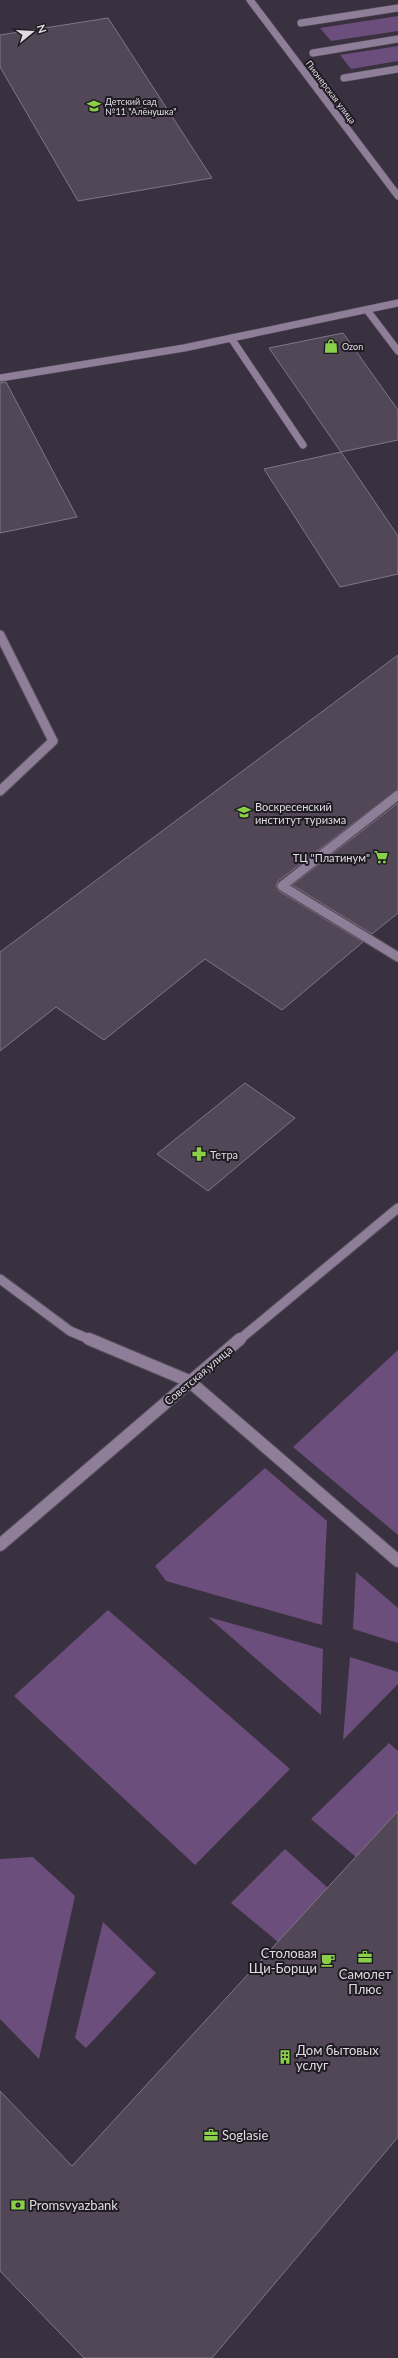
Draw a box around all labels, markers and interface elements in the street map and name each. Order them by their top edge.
north arrow [12,12,52,52]
text: N [34,23,49,35]
street label: Пионерская улица [304,58,358,126]
place label: Детский сад №11 "Алёнушка" [105,96,177,117]
school or university icon: Детский сад №11 "Алёнушка" [86,98,102,114]
shop icon: Ozon [323,338,339,354]
place label: Ozon [342,341,363,352]
place label: Воскресенский институт туризма [255,800,346,826]
school or university icon: Воскресенский институт туризма [236,804,252,820]
supermarket icon: ТЦ "Платинум" [373,849,389,865]
place label: ТЦ "Платинум" [293,851,370,864]
pharmacy icon: Тетра [191,1146,207,1162]
place label: Тетра [210,1148,238,1161]
street label: Советская улица [161,1343,235,1407]
place label: Столовая Щи-Борщи [249,1945,317,1976]
office icon: Самолет Плюс [357,1949,373,1965]
cafe icon: Столовая Щи-Борщи [320,1952,336,1968]
place label: Самолет Плюс [339,1966,392,1997]
place label: Дом бытовых услуг [296,2042,379,2073]
building icon: Дом бытовых услуг [277,2049,293,2065]
office icon: Soglasie [203,2127,219,2143]
place label: Soglasie [222,2127,268,2143]
bank icon: Promsvyazbank [10,2197,26,2213]
place label: Promsvyazbank [29,2197,118,2213]

